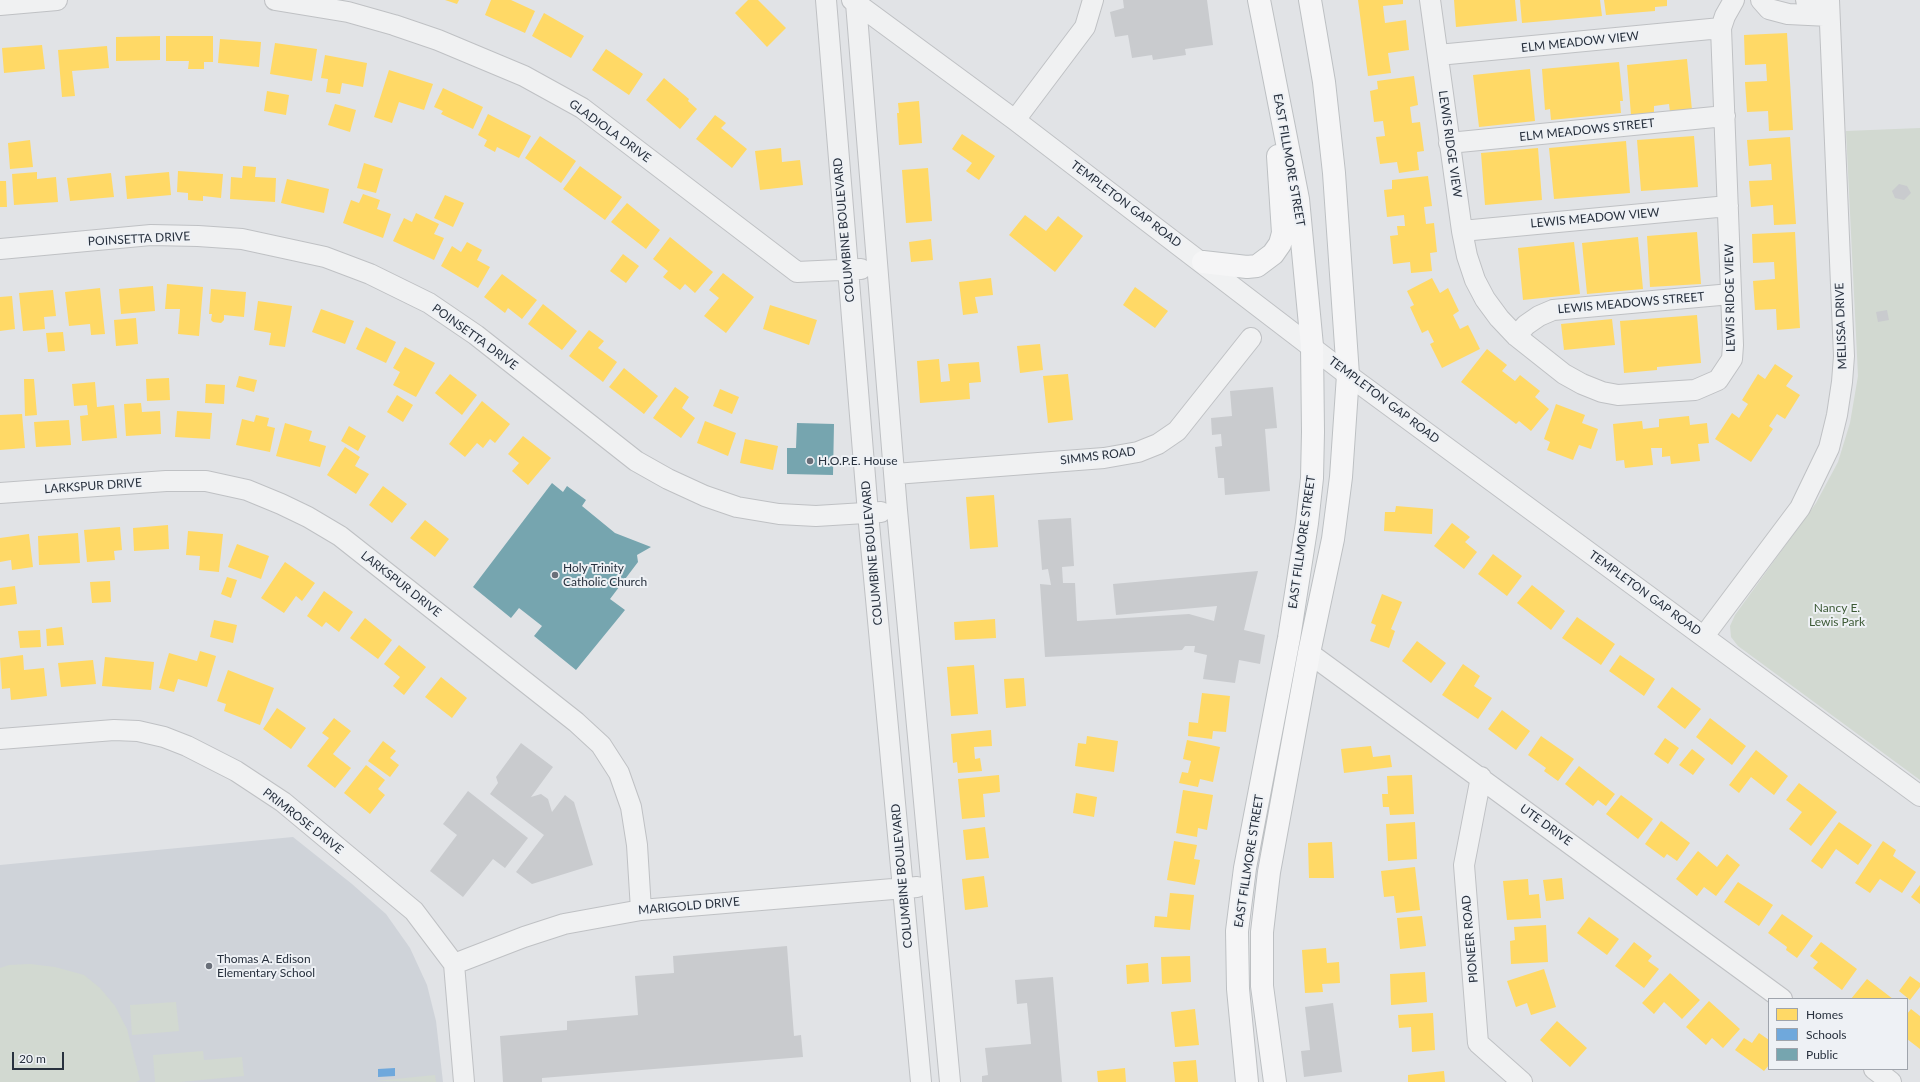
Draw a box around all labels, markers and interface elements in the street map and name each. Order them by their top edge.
street label: ELM MEADOW VIEW [1520,29,1640,55]
street label: LEWIS RIDGE VIEW [1435,89,1465,199]
street label: EAST FILLMORE STREET [1270,93,1308,227]
street label: GLADIOLA DRIVE [566,97,654,165]
street label: ELM MEADOWS STREET [1519,116,1655,144]
street label: COLUMBINE BOULEVARD [831,157,857,303]
street label: TEMPLETON GAP ROAD [1068,158,1184,250]
street label: LEWIS MEADOW VIEW [1530,205,1660,231]
street label: POINSETTA DRIVE [88,229,190,249]
street label: LEWIS RIDGE VIEW [1722,244,1738,352]
street label: MELISSA DRIVE [1832,282,1850,370]
street label: LEWIS MEADOWS STREET [1557,289,1705,317]
street label: POINSETTA DRIVE [429,301,521,373]
street label: TEMPLETON GAP ROAD [1326,354,1442,446]
street label: SIMMS ROAD [1060,444,1136,468]
place label: H.O.P.E. House [818,454,898,468]
marker: H.O.P.E. House [805,456,815,466]
street label: EAST FILLMORE STREET [1286,474,1318,610]
street label: LARKSPUR DRIVE [44,475,142,497]
street label: COLUMBINE BOULEVARD [859,480,885,626]
street label: TEMPLETON GAP ROAD [1586,547,1704,639]
street label: LARKSPUR DRIVE [358,548,444,620]
place label: Holy Trinity Catholic Church [563,561,647,589]
marker: Holy Trinity Catholic Church [550,570,560,580]
park label: Nancy E. Lewis Park [1809,601,1865,629]
street label: PRIMROSE DRIVE [260,785,346,857]
street label: EAST FILLMORE STREET [1231,793,1267,929]
street label: UTE DRIVE [1517,801,1575,849]
street label: COLUMBINE BOULEVARD [889,803,915,949]
street label: MARIGOLD DRIVE [638,894,740,918]
street label: PIONEER ROAD [1459,895,1481,983]
place label: Thomas A. Edison Elementary School [217,952,315,980]
marker: Thomas A. Edison Elementary School [204,961,214,971]
legend [1768,998,1908,1070]
text: Homes [1806,1007,1843,1022]
text: Schools [1806,1027,1847,1042]
scale bar [14,1044,66,1070]
text: Public [1806,1047,1838,1062]
text: 20 m [19,1051,46,1066]

